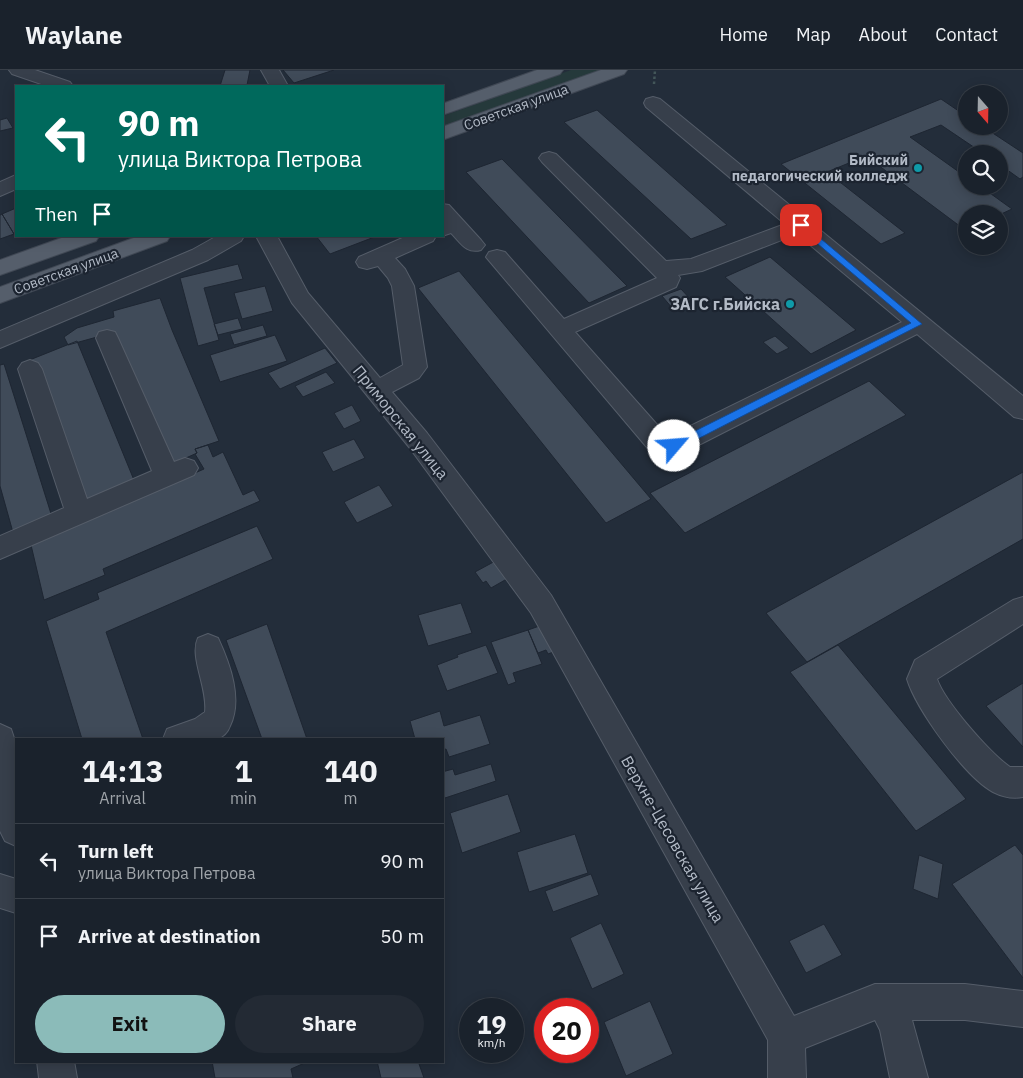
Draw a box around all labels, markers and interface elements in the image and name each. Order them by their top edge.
text: Waylane [25,19,123,51]
text: Home [720,23,768,46]
text: Map [796,23,831,46]
text: About [859,23,907,46]
text: Contact [935,23,998,46]
street label: Советская улица [461,80,571,134]
north arrow [958,85,1008,135]
map controls [958,85,1008,255]
text: 90 m [118,100,200,146]
icon: left [35,105,100,170]
text: улица Виктора Петрова [118,144,362,173]
button: search [958,145,1008,195]
place label: Бийский педагогический колледж [732,151,908,185]
marker: Бийский педагогический колледж [912,162,924,174]
icon: arrive [88,200,116,228]
text: Then [35,202,78,226]
pin [780,204,822,246]
button: layers [958,205,1008,255]
icon: arrive [787,211,815,239]
street label: Советская улица [11,244,121,298]
place label: ЗАГС г.Бийска [670,294,780,314]
marker: ЗАГС г.Бийска [784,298,796,310]
street label: Приморская улица [349,361,453,483]
position arrow [647,419,699,471]
text: 14:13 [82,751,163,790]
text: 1 [234,751,252,790]
text: 140 [323,751,377,790]
street label: Верхне-Цесовская улица [617,752,729,926]
text: Arrival [99,788,146,808]
text: min [230,788,257,808]
text: m [343,788,357,808]
text: Turn left [78,839,154,863]
icon: left [35,847,63,875]
text: 90 m [380,849,424,873]
text: улица Виктора Петрова [78,863,256,883]
icon: arrive [35,922,63,950]
text: Arrive at destination [78,924,261,948]
text: 50 m [380,924,424,948]
button: Exit [35,995,225,1053]
button: Share [235,995,424,1053]
speed limit sign: 20 [534,998,599,1063]
text: 19 [476,1008,507,1041]
text: km/h [477,1035,506,1050]

